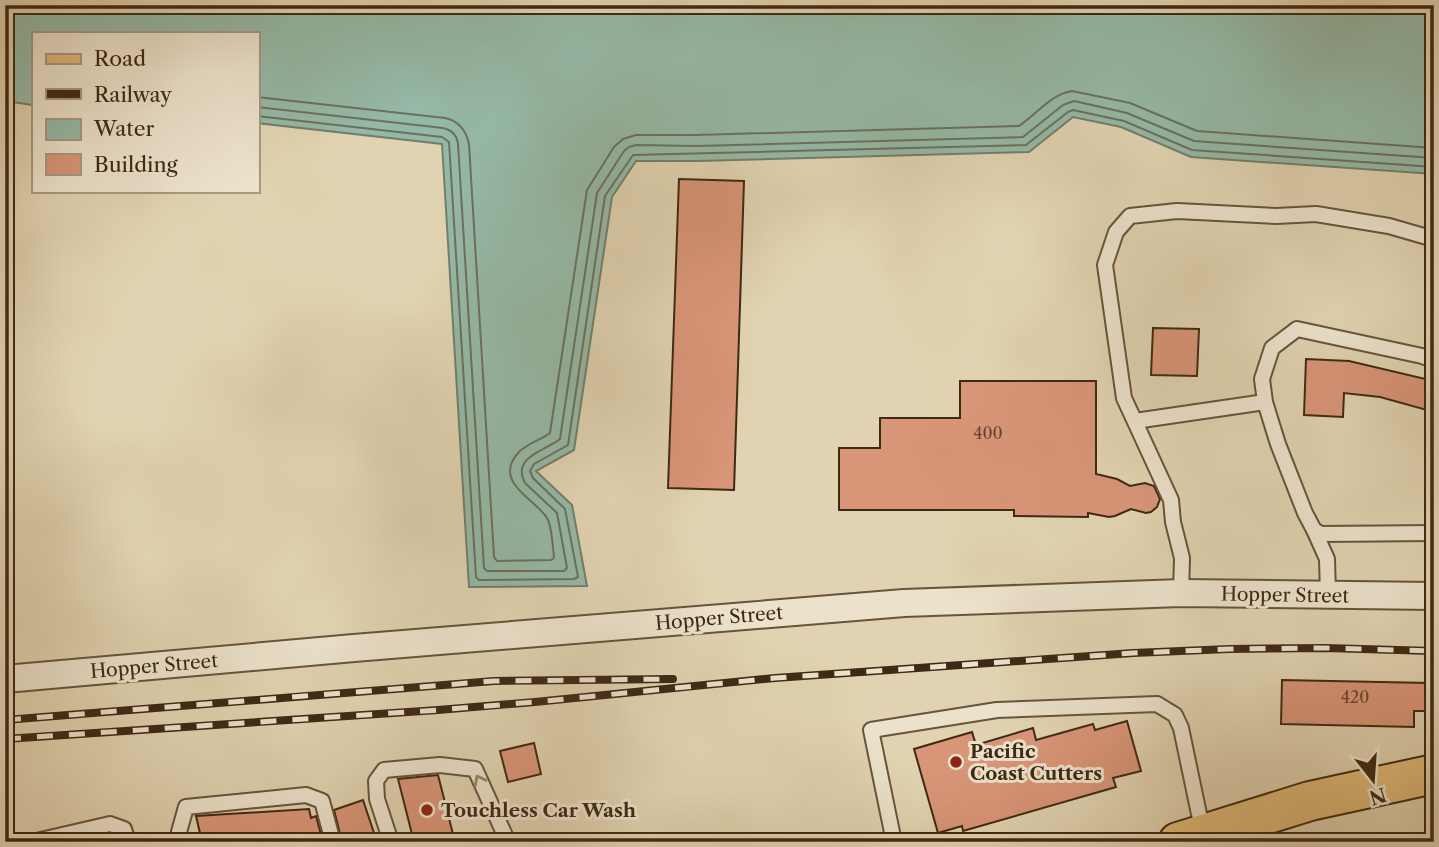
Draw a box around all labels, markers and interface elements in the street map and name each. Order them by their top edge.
legend [32,32,259,192]
text: Road [94,46,146,71]
text: Railway [94,82,172,107]
text: Water [93,116,154,141]
text: Building [94,152,179,177]
house number: 400 [973,423,1003,443]
street label: Hopper Street [1221,582,1350,608]
street label: Hopper Street [654,601,784,635]
street label: Hopper Street [89,649,219,683]
house number: 420 [1341,687,1369,707]
place label: Pacific Coast Cutters [970,740,1102,785]
north arrow [1338,746,1408,816]
marker: Pacific Coast Cutters [948,754,964,770]
one-way arrow [474,775,488,787]
text: N [1367,782,1389,809]
place label: Touchless Car Wash [441,799,636,822]
marker: Touchless Car Wash [419,802,435,818]

